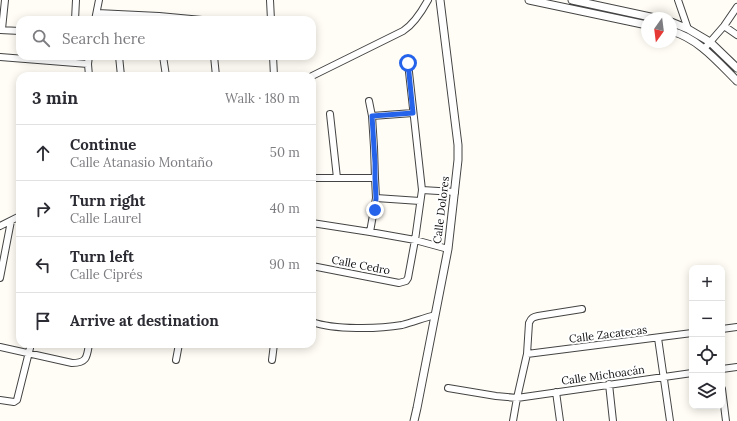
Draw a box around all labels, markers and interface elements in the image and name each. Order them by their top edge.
north arrow [641,12,677,48]
search box [16,16,316,60]
icon: search [30,27,52,49]
text: Search here [62,29,145,48]
route start [399,54,417,72]
text: 3 min [32,87,78,109]
text: Walk · 180 m [225,90,300,107]
text: Continue [70,135,136,154]
icon: ahead [32,142,54,164]
text: 50 m [270,144,300,161]
text: Calle Atanasio Montaño [70,154,213,171]
street label: Calle Dolores [430,175,452,245]
text: Turn right [70,191,146,210]
icon: right [32,198,54,220]
text: 40 m [270,200,300,217]
route end [366,201,384,219]
text: Calle Laurel [70,210,142,227]
text: Turn left [70,247,134,266]
street label: Calle Cedro [330,252,392,278]
icon: left [32,254,54,276]
text: 90 m [269,256,300,273]
map controls [689,265,725,409]
button: + [689,265,725,301]
text: Calle Ciprés [70,266,142,283]
button: − [689,301,725,337]
icon: arrive [32,310,54,332]
text: Arrive at destination [70,311,219,330]
street label: Calle Zacatecas [568,322,648,346]
button: locate [689,337,725,373]
street label: Calle Michoacán [560,362,646,388]
button: layers [689,373,725,409]

